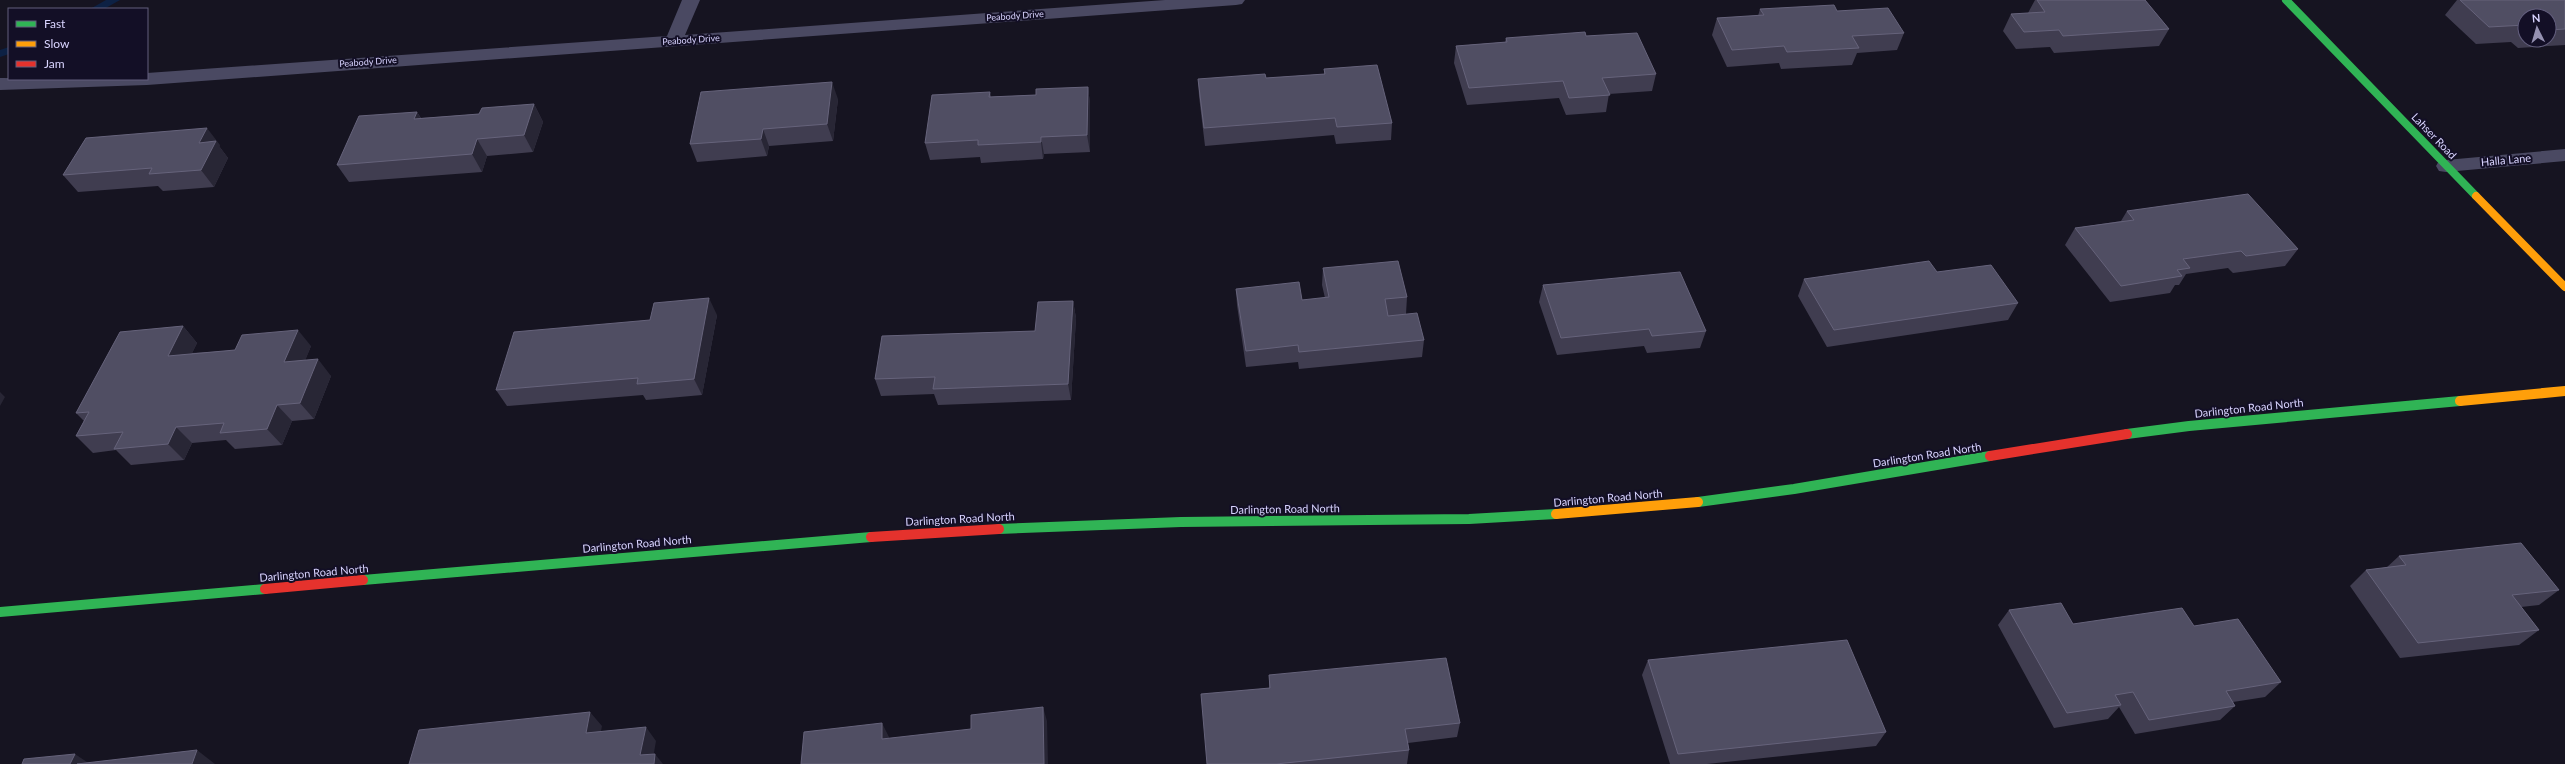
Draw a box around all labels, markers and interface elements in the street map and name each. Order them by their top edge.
legend [8,8,148,80]
street label: Peabody Drive [986,8,1044,23]
north arrow [2517,8,2557,48]
text: N [2531,11,2541,24]
text: Fast [44,16,66,31]
street label: Peabody Drive [662,32,720,47]
text: Slow [44,36,70,51]
street label: Peabody Drive [339,54,397,69]
text: Jam [44,56,65,71]
street label: Lahser Road [2409,110,2459,161]
street label: Halla Lane [2480,151,2532,168]
street label: Darlington Road North [2194,395,2304,420]
street label: Darlington Road North [1872,440,1982,470]
street label: Darlington Road North [1553,486,1663,509]
street label: Darlington Road North [1230,501,1340,516]
street label: Darlington Road North [905,509,1015,528]
street label: Darlington Road North [582,532,692,555]
street label: Darlington Road North [259,561,369,584]

